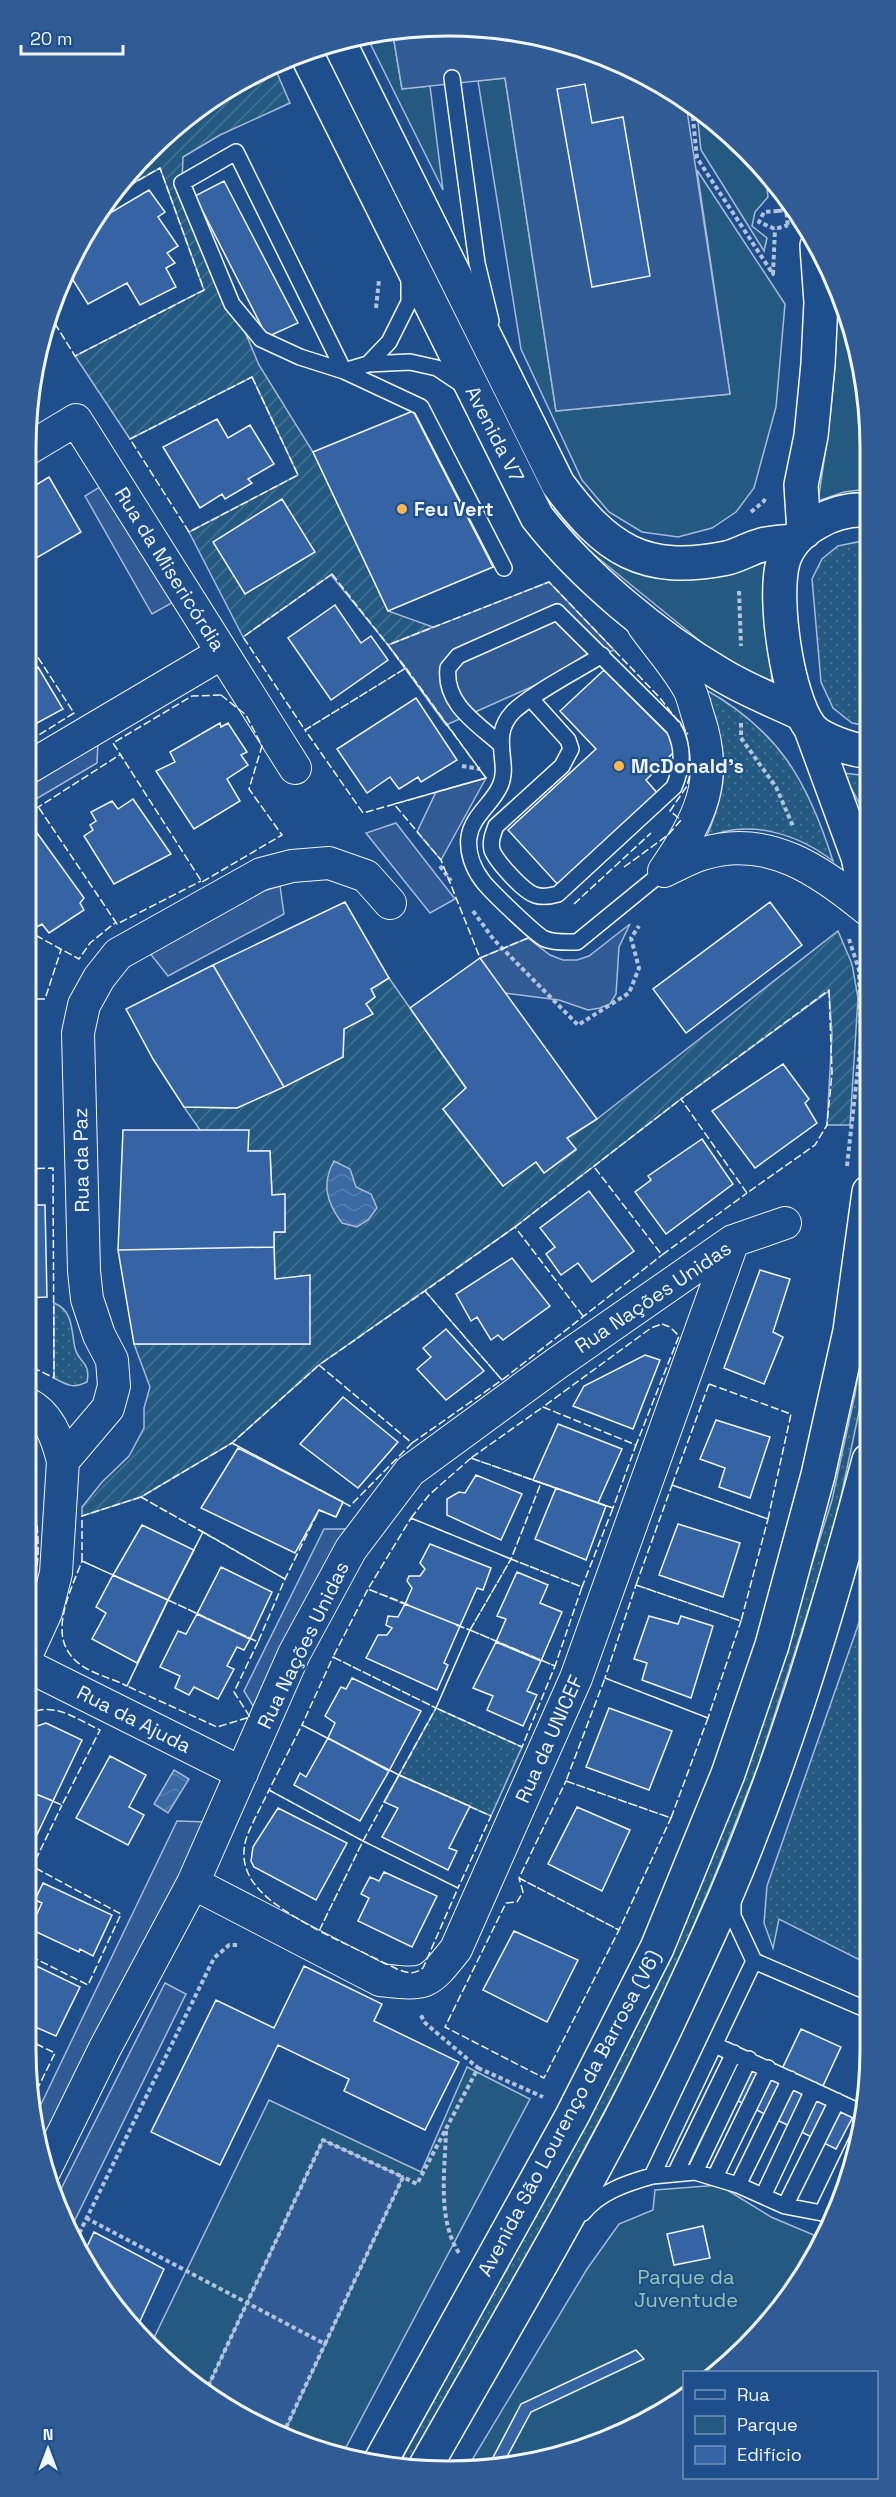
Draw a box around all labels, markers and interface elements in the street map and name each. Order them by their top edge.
scale bar [21,18,123,56]
text: 20 m [30,27,73,50]
street label: Avenida V7 [460,382,530,486]
street label: Rua da Misericórdia [109,482,231,656]
place label: Feu Vert [414,496,494,522]
marker: Feu Vert [395,502,409,516]
place label: McDonald's [631,753,744,779]
marker: McDonald's [612,759,626,773]
street label: Rua da Paz [67,1107,95,1213]
street label: Rua Nações Unidas [570,1235,736,1359]
street label: Rua Nações Unidas [251,1557,355,1733]
street label: Rua da UNICEF [509,1671,589,1807]
street label: Rua da Ajuda [72,1679,196,1759]
street label: Avenida São Lourenço da Barrosa (V6) [472,1945,666,2281]
park label: Parque da Juventude [634,2264,738,2313]
legend [683,2371,878,2479]
text: Rua [737,2383,770,2406]
text: Parque [737,2413,798,2436]
north arrow [18,2419,78,2479]
text: N [43,2424,53,2445]
text: Edifício [737,2443,802,2466]

